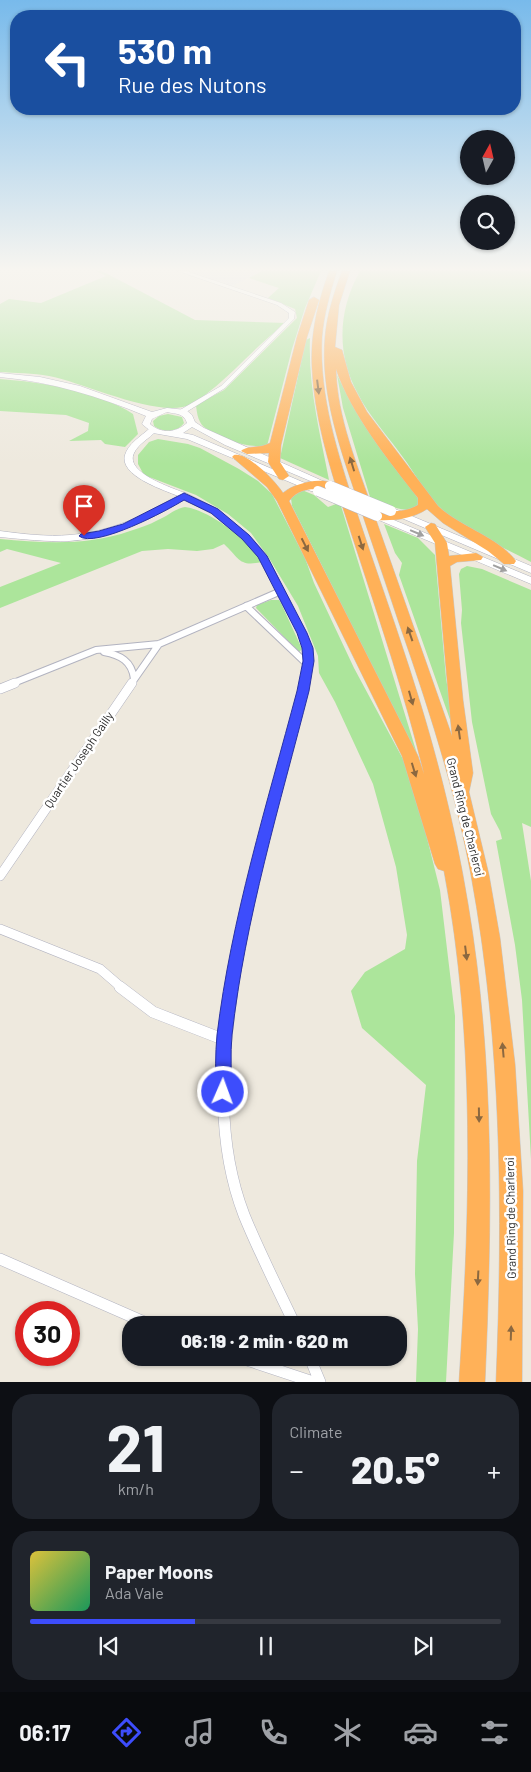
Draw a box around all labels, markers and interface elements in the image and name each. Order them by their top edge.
text: 530 m [118,29,212,71]
icon: left [35,30,100,95]
text: Rue des Nutons [118,71,267,97]
north arrow [460,130,515,185]
map controls [460,130,515,250]
button: search [460,195,515,250]
one-way arrow [314,379,322,395]
one-way arrow [347,456,355,471]
pin [63,485,105,536]
icon: arrive [70,492,98,520]
one-way arrow [410,529,424,537]
one-way arrow [358,536,366,551]
one-way arrow [301,537,309,552]
one-way arrow [493,564,508,572]
one-way arrow [406,626,414,641]
one-way arrow [407,690,415,706]
street label: Quartier Joseph Gailly [41,708,116,810]
one-way arrow [455,723,463,739]
street label: Grand Ring de Charleroi [444,756,487,877]
one-way arrow [410,762,418,777]
one-way arrow [462,946,470,962]
one-way arrow [499,1042,507,1058]
position arrow [196,1065,248,1117]
one-way arrow [475,1108,483,1124]
street label: Grand Ring de Charleroi [502,1157,518,1279]
one-way arrow [474,1270,482,1286]
speed limit sign: 30 [15,1301,80,1366]
one-way arrow [508,1325,516,1341]
text: 06:19 · 2 min · 620 m [181,1329,348,1352]
text: 21 [106,1407,165,1485]
text: Climate [290,1422,342,1441]
text: 20.5° [351,1446,439,1492]
text: − [290,1453,304,1487]
text: + [487,1453,501,1487]
text: km/h [118,1479,154,1498]
text: Paper Moons [105,1560,213,1583]
text: Ada Vale [105,1583,164,1602]
icon: previous [95,1632,123,1660]
icon: pause [252,1632,280,1660]
icon: next [409,1632,437,1660]
icon: directions [109,1715,144,1750]
icon: music [182,1715,217,1750]
icon: phone [256,1715,291,1750]
icon: climate [330,1715,365,1750]
icon: car [403,1715,438,1750]
icon: filters [477,1715,512,1750]
text: 06:17 [19,1719,70,1745]

